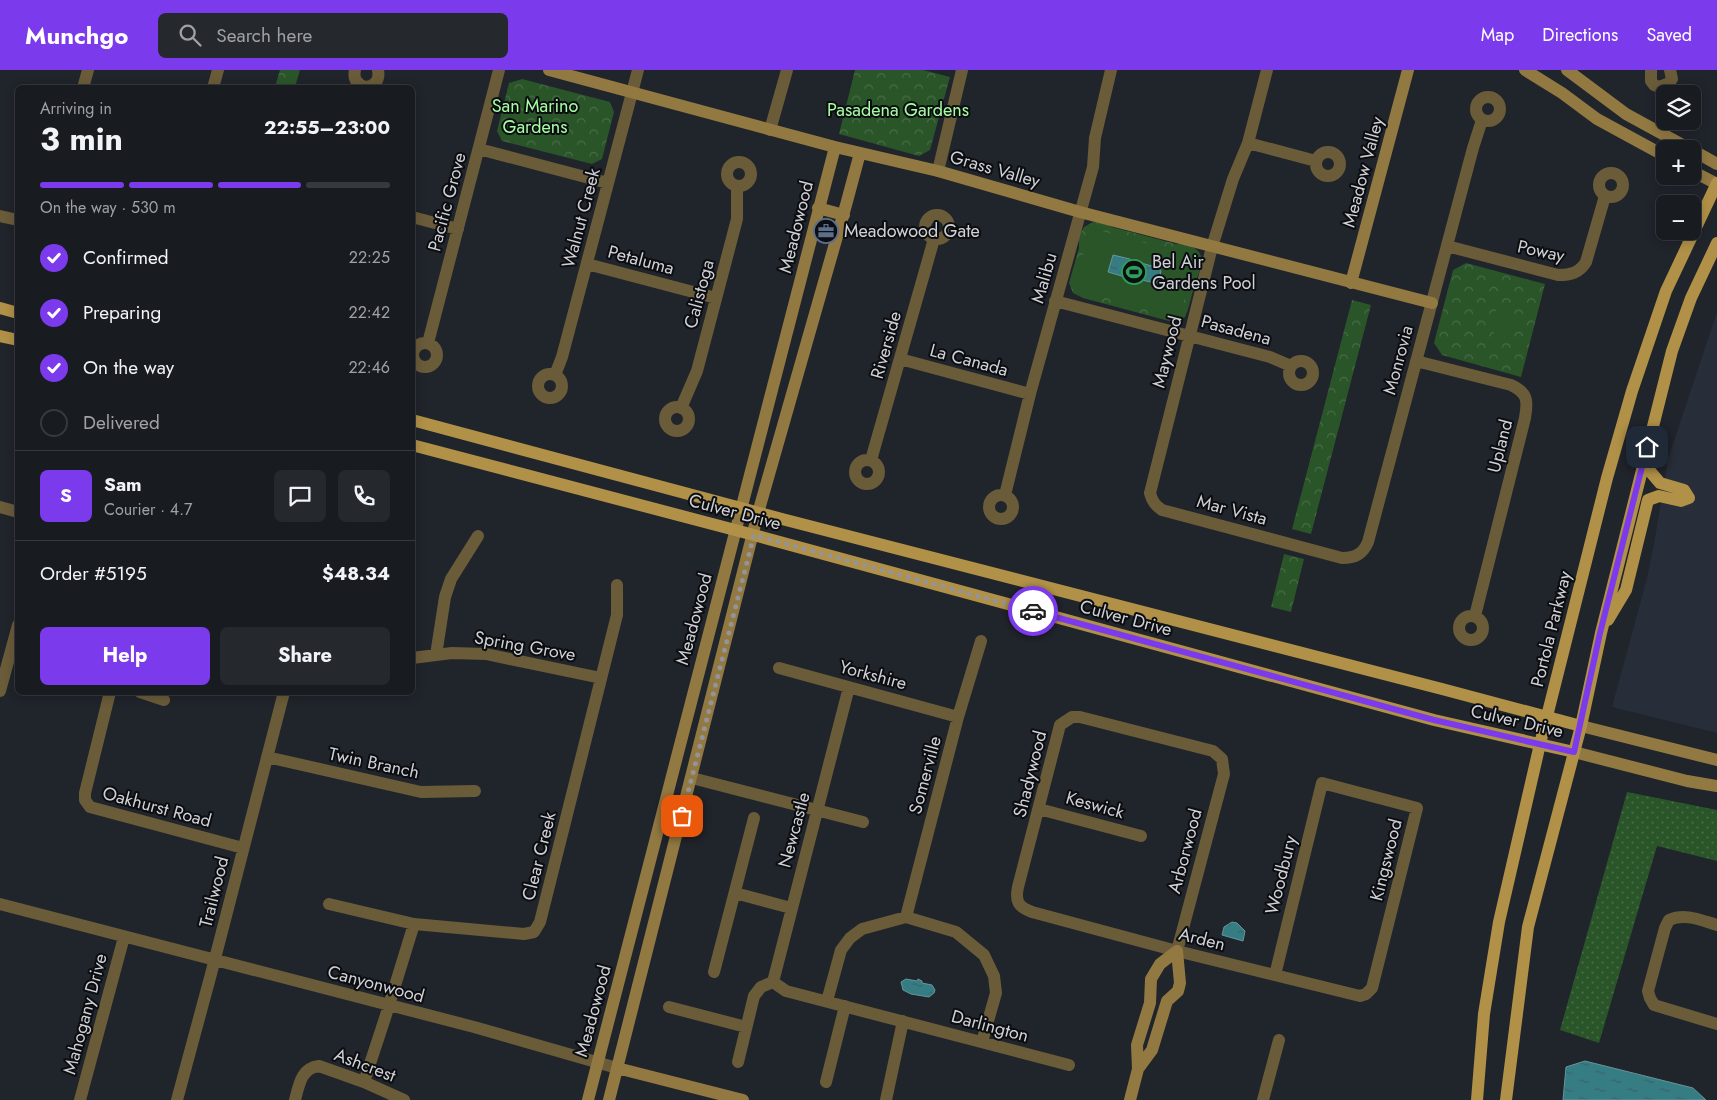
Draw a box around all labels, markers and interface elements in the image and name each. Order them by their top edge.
search box [158,13,508,58]
text: Munchgo [25,18,128,53]
icon: search [176,21,204,49]
text: Search here [216,22,312,49]
text: Map [1481,22,1514,48]
text: Directions [1542,22,1618,48]
text: Saved [1646,22,1692,48]
map controls [1656,85,1701,240]
button: layers [1656,85,1701,130]
park label: San Marino Gardens [492,93,579,140]
text: Arriving in [40,97,112,120]
park label: Pasadena Gardens [827,97,969,123]
text: 22:55–23:00 [264,114,390,141]
street label: Meadow Valley [1336,114,1390,230]
text: 3 min [40,116,123,162]
button: + [1656,140,1701,185]
street label: Grass Valley [947,144,1043,194]
street label: Pacific Grove [421,150,473,254]
street label: Walnut Creek [555,165,607,271]
street label: Meadowood [772,178,820,276]
button: − [1656,195,1701,240]
text: On the way · 530 m [40,196,176,219]
office icon: Meadowood Gate [813,218,839,244]
place label: Meadowood Gate [844,218,980,244]
street label: Poway [1515,233,1567,269]
street label: Petaluma [605,239,677,281]
icon: check [40,244,68,272]
text: Confirmed [83,244,169,271]
text: 22:25 [349,246,390,269]
place label: Bel Air Gardens Pool [1152,249,1256,296]
street label: Malibu [1024,250,1064,306]
street label: Calistoga [677,257,721,331]
sports icon: Bel Air Gardens Pool [1121,259,1147,285]
icon: check [40,299,68,327]
text: Preparing [83,299,161,326]
text: 22:42 [349,301,390,324]
street label: Riverside [864,308,908,382]
street label: Pasadena [1198,308,1274,352]
street label: Maywood [1145,313,1189,391]
street label: Monrovia [1376,323,1420,397]
street label: La Canada [927,337,1011,383]
icon: check [40,354,68,382]
text: On the way [83,354,174,381]
text: 22:46 [348,356,390,379]
text: Delivered [83,409,160,436]
street label: Upland [1481,417,1519,475]
pin [1626,426,1668,468]
icon: home [1633,433,1661,461]
button: chat [274,470,326,522]
button: phone [338,470,390,522]
text: Sam [104,471,142,498]
text: S [60,482,72,509]
street label: Culver Drive [686,487,784,537]
street label: Mar Vista [1194,488,1270,532]
text: Courier · 4.7 [104,498,192,521]
text: Order #5195 [40,560,147,587]
text: $48.34 [322,560,390,587]
street label: Portola Parkway [1524,568,1578,690]
street label: Meadowood [669,570,719,668]
courier [1008,586,1058,636]
street label: Culver Drive [1077,593,1175,643]
icon: car [1019,597,1047,625]
street label: Spring Grove [472,624,578,668]
button: Help [40,627,210,685]
button: Share [220,627,390,685]
street label: Yorkshire [836,654,910,696]
street label: Culver Drive [1468,698,1566,744]
street label: Shadywood [1007,728,1053,820]
street label: Somerville [902,733,948,817]
street label: Twin Branch [326,741,422,785]
street label: Oakhurst Road [100,780,214,834]
street label: Keswick [1063,785,1127,825]
street label: Newcastle [771,789,817,871]
pin [661,795,703,837]
icon: bag [668,802,696,830]
street label: Arborwood [1161,806,1209,896]
street label: Clear Creek [515,809,563,903]
street label: Kingswood [1363,816,1409,904]
street label: Woodbury [1259,833,1303,917]
street label: Trailwood [193,854,235,930]
street label: Arden [1176,921,1228,957]
street label: Mahogany Drive [56,951,114,1077]
street label: Canyonwood [325,959,427,1009]
street label: Meadowood [568,962,618,1060]
street label: Darlington [948,1003,1032,1049]
street label: Ashcrest [330,1041,400,1089]

